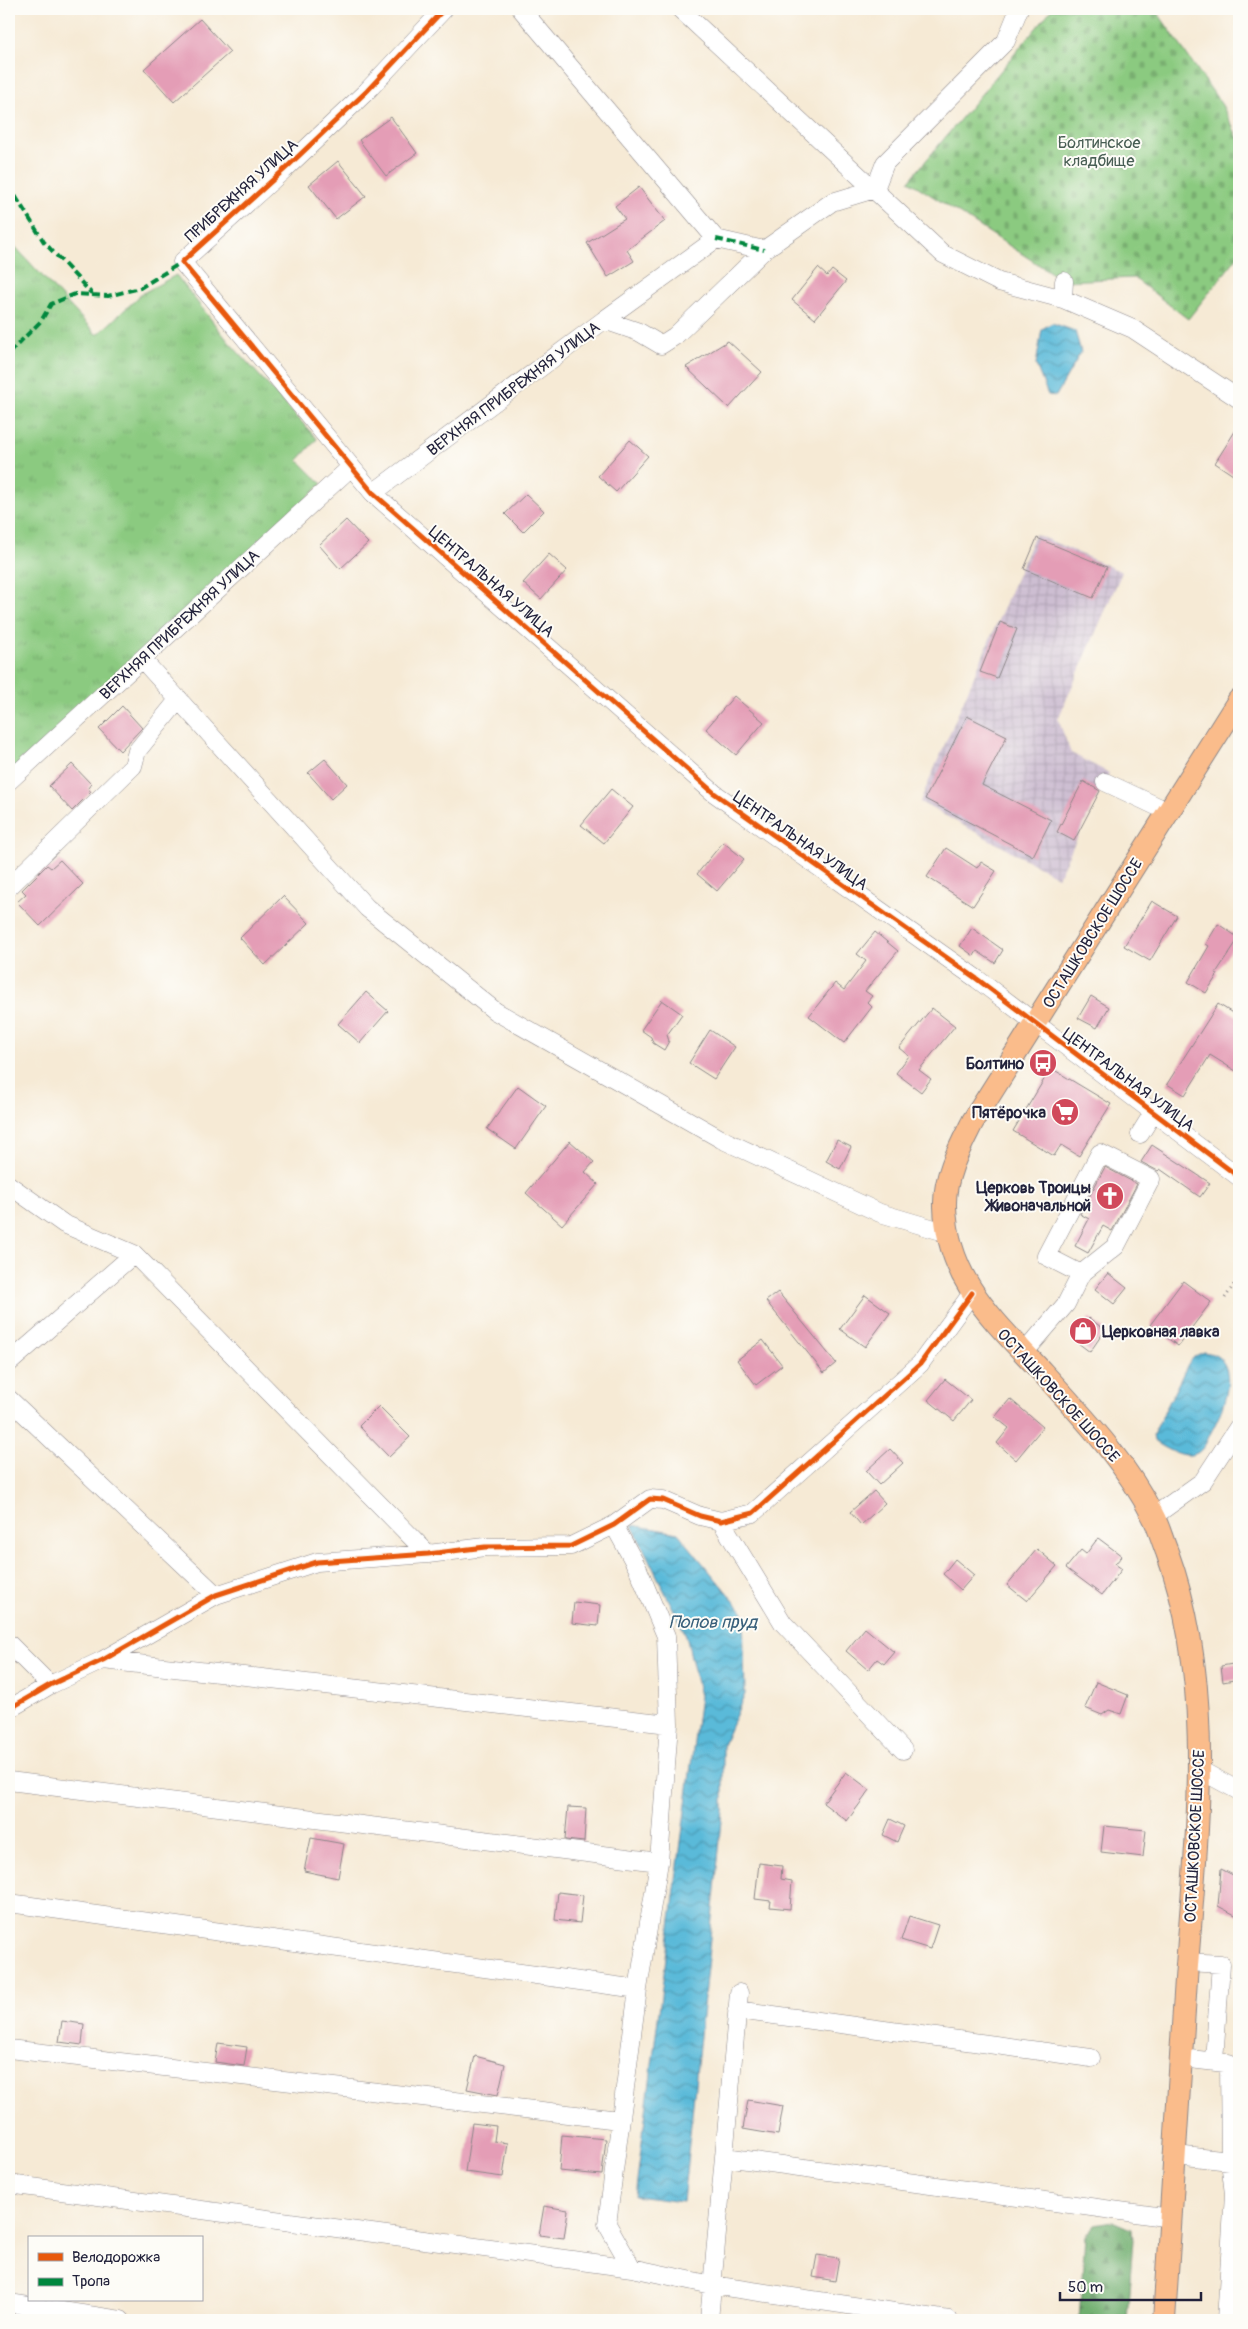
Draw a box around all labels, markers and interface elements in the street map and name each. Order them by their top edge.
park label: Болтинское кладбище [1058,133,1140,171]
street label: ПРИБРЕЖНЯЯ УЛИЦА [181,135,302,247]
street label: ВЕРХНЯЯ ПРИБРЕЖНЯЯ УЛИЦА [423,317,604,460]
street label: ЦЕНТРАЛЬНАЯ УЛИЦА [424,522,558,642]
street label: ВЕРХНЯЯ ПРИБРЕЖНЯЯ УЛИЦА [96,545,264,704]
street label: ЦЕНТРАЛЬНАЯ УЛИЦА [729,787,872,895]
street label: ОСТАШКОВСКОЕ ШОССЕ [1038,855,1147,1012]
street label: ЦЕНТРАЛЬНАЯ УЛИЦА [1058,1024,1198,1136]
bus stop icon: Болтино [1028,1048,1058,1078]
place label: Болтино [966,1054,1024,1074]
supermarket icon: Пятёрочка [1050,1097,1080,1127]
place label: Пятёрочка [972,1103,1047,1123]
place label: Церковь Троицы Живоначальной [976,1178,1091,1216]
church icon: Церковь Троицы Живоначальной [1095,1181,1125,1211]
shop icon: Церковная лавка [1068,1316,1098,1346]
place label: Церковная лавка [1102,1322,1220,1342]
street label: ОСТАШКОВСКОЕ ШОССЕ [993,1325,1124,1467]
water label: Попов пруд [669,1611,759,1634]
street label: ОСТАШКОВСКОЕ ШОССЕ [1180,1749,1210,1923]
legend [28,2236,202,2302]
text: Велодорожка [72,2248,160,2267]
scale bar [1060,2269,1202,2301]
text: Тропа [72,2272,110,2291]
text: 50 m [1068,2278,1103,2297]

